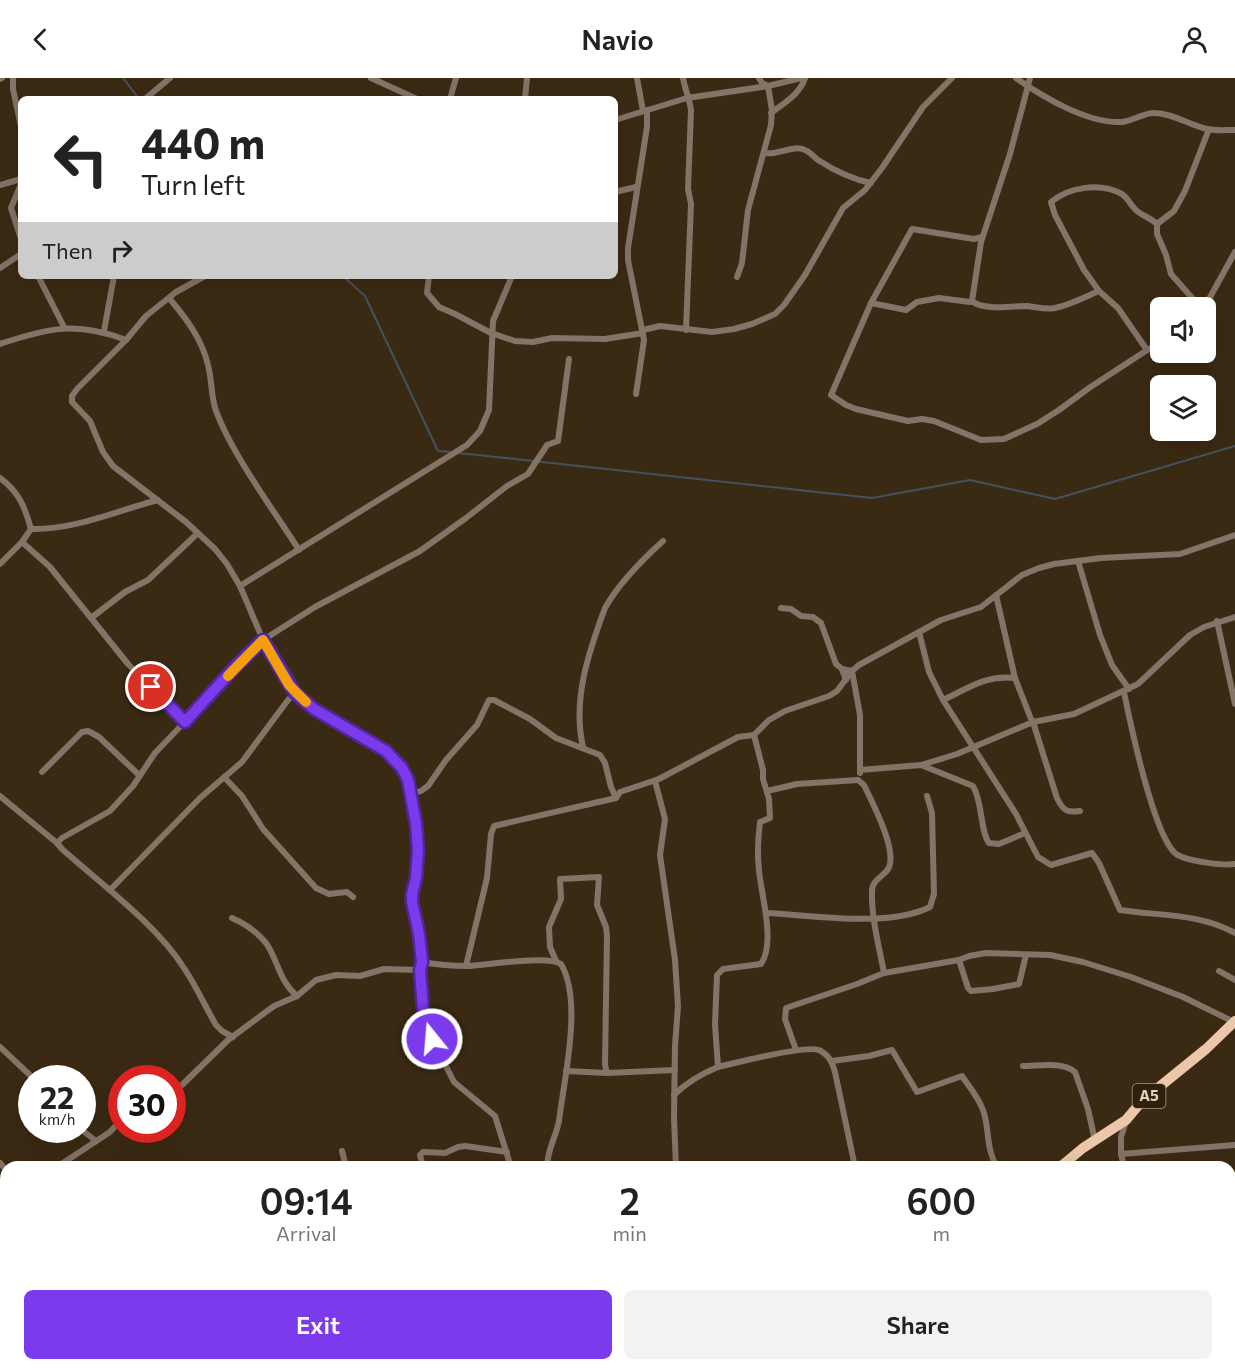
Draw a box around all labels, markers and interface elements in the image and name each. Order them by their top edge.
icon: back [24,23,57,56]
text: Navio [581,23,654,56]
icon: person [1178,23,1211,56]
text: 440 m [141,116,265,168]
icon: left [42,120,120,198]
text: Turn left [141,168,245,201]
icon: right [105,234,138,267]
text: Then [42,237,93,264]
map controls [1150,297,1216,441]
button: sound [1150,297,1216,363]
button: layers [1150,375,1216,441]
pin [125,661,176,712]
icon: arrive [134,670,167,703]
position arrow [400,1007,464,1071]
speed limit sign: 30 [108,1065,186,1143]
text: 22 [40,1078,74,1115]
road number: A5 [1132,1084,1166,1108]
text: km/h [39,1110,75,1128]
text: 09:14 [260,1178,353,1222]
text: 2 [619,1178,640,1222]
text: 600 [906,1178,976,1222]
text: Arrival [276,1221,337,1245]
text: min [613,1221,647,1245]
text: m [933,1221,950,1245]
button: Exit [24,1290,612,1359]
button: Share [624,1290,1212,1359]

